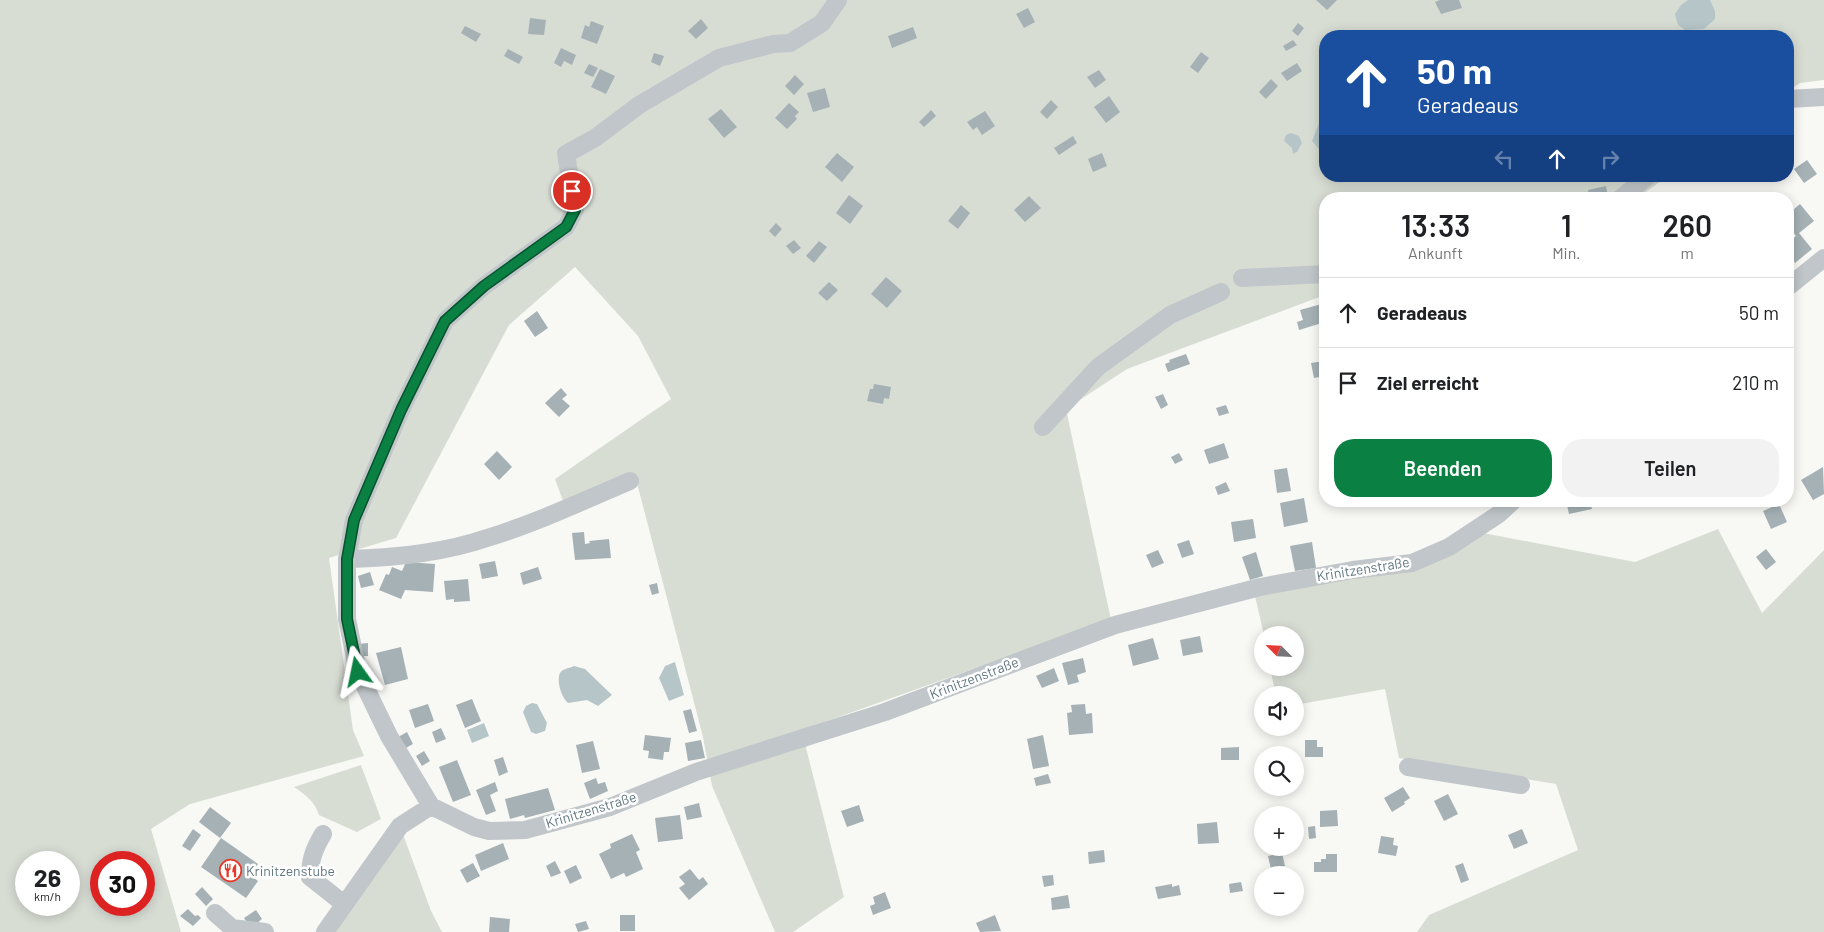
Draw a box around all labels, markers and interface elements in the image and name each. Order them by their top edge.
text: 50 m [1417,49,1492,91]
icon: ahead [1334,50,1399,115]
text: Geradeaus [1417,91,1519,117]
icon: left [1490,145,1518,173]
icon: ahead [1543,145,1571,173]
icon: right [1596,145,1624,173]
pin [551,170,593,212]
icon: arrive [558,177,586,205]
text: 13:33 [1401,207,1470,243]
text: 1 [1561,207,1572,243]
text: 260 [1662,207,1712,243]
text: Ankunft [1408,243,1463,262]
text: Min. [1552,243,1580,262]
text: m [1681,243,1694,262]
icon: ahead [1334,299,1362,327]
text: Geradeaus [1377,301,1467,324]
text: 50 m [1739,301,1779,324]
icon: arrive [1334,369,1362,397]
text: Ziel erreicht [1377,371,1479,394]
text: 210 m [1732,371,1779,394]
button: Beenden [1334,439,1552,497]
button: Teilen [1562,439,1779,497]
street label: Krinitzenstraße [1315,553,1411,584]
north arrow [1254,626,1304,676]
map controls [1254,626,1304,916]
position arrow [331,645,383,697]
street label: Krinitzenstraße [927,653,1021,702]
button: sound [1254,686,1304,736]
button: search [1254,746,1304,796]
street label: Krinitzenstraße [543,788,638,831]
button: + [1254,806,1304,856]
speed limit sign: 30 [90,851,155,916]
restaurant icon: Krinitzenstube [218,859,242,883]
text: 26 [34,862,61,892]
place label: Krinitzenstube [246,862,335,879]
button: − [1254,866,1304,916]
text: km/h [34,889,61,903]

